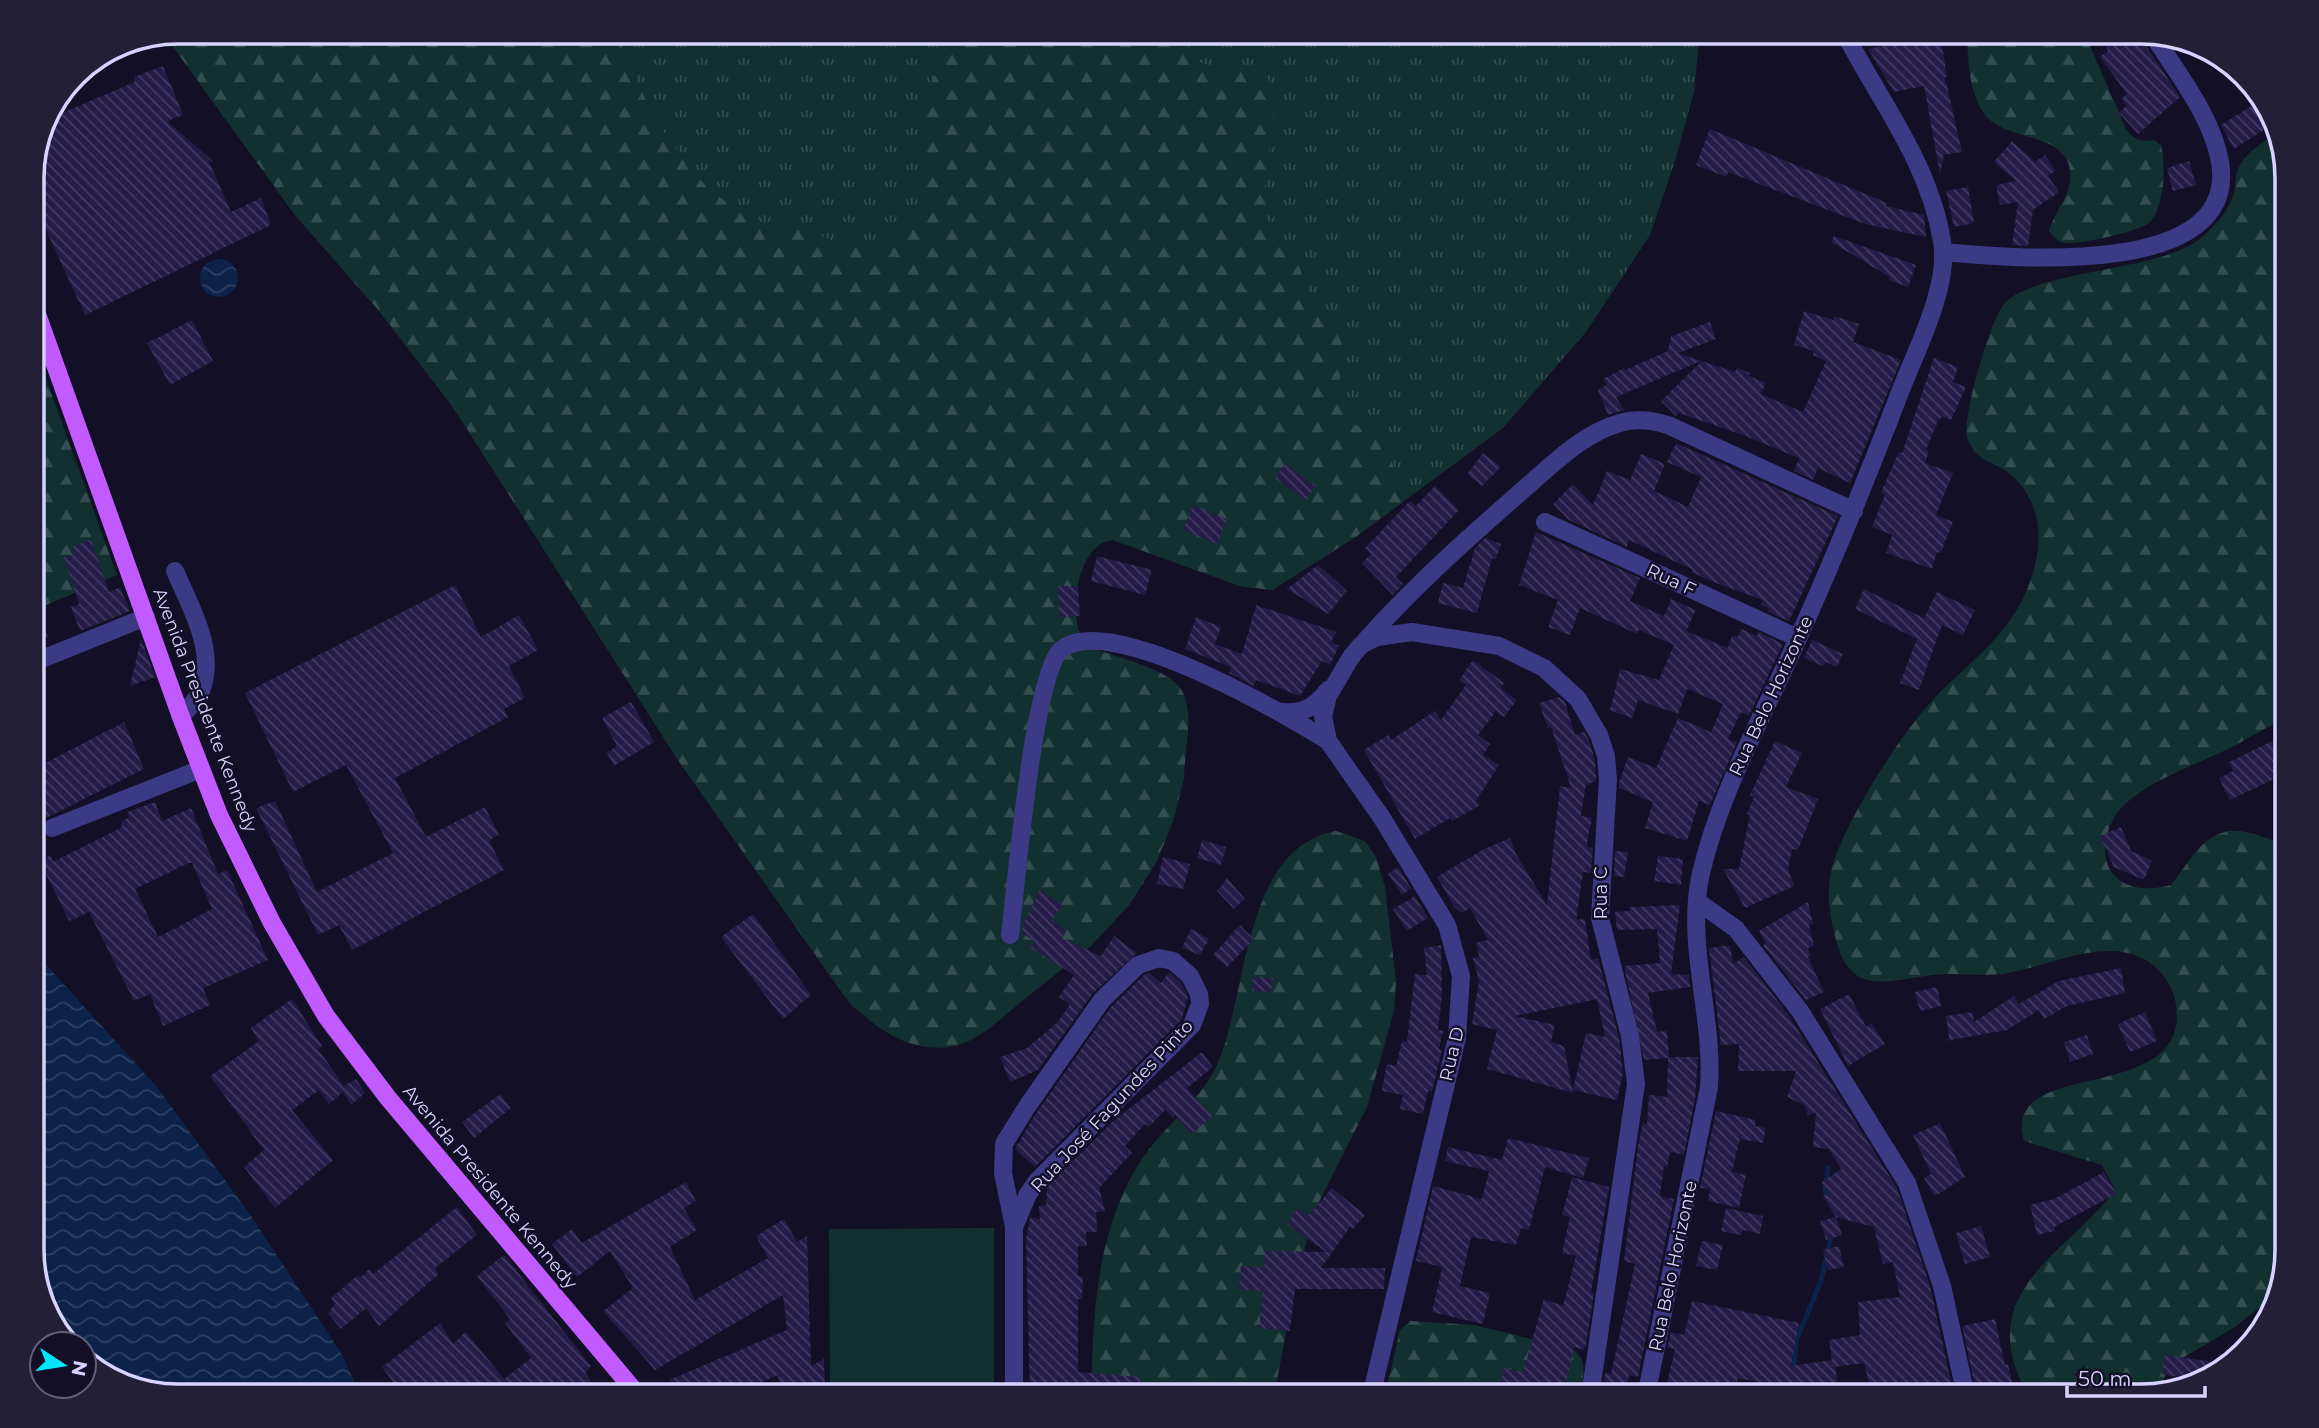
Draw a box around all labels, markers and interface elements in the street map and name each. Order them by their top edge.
street label: Rua F [1643,559,1699,601]
street label: Avenida Presidente Kennedy [148,585,262,835]
street label: Rua Belo Horizonte [1724,612,1818,779]
street label: Rua C [1590,866,1612,920]
street label: Rua José Fagundes Pinto [1026,1015,1198,1197]
street label: Rua D [1435,1025,1469,1083]
street label: Avenida Presidente Kennedy [398,1081,582,1294]
street label: Rua Belo Horizonte [1644,1179,1702,1353]
north arrow [28,1330,98,1400]
scale bar [2067,1354,2205,1398]
text: N [66,1359,92,1378]
text: 50 m [2078,1366,2132,1391]

